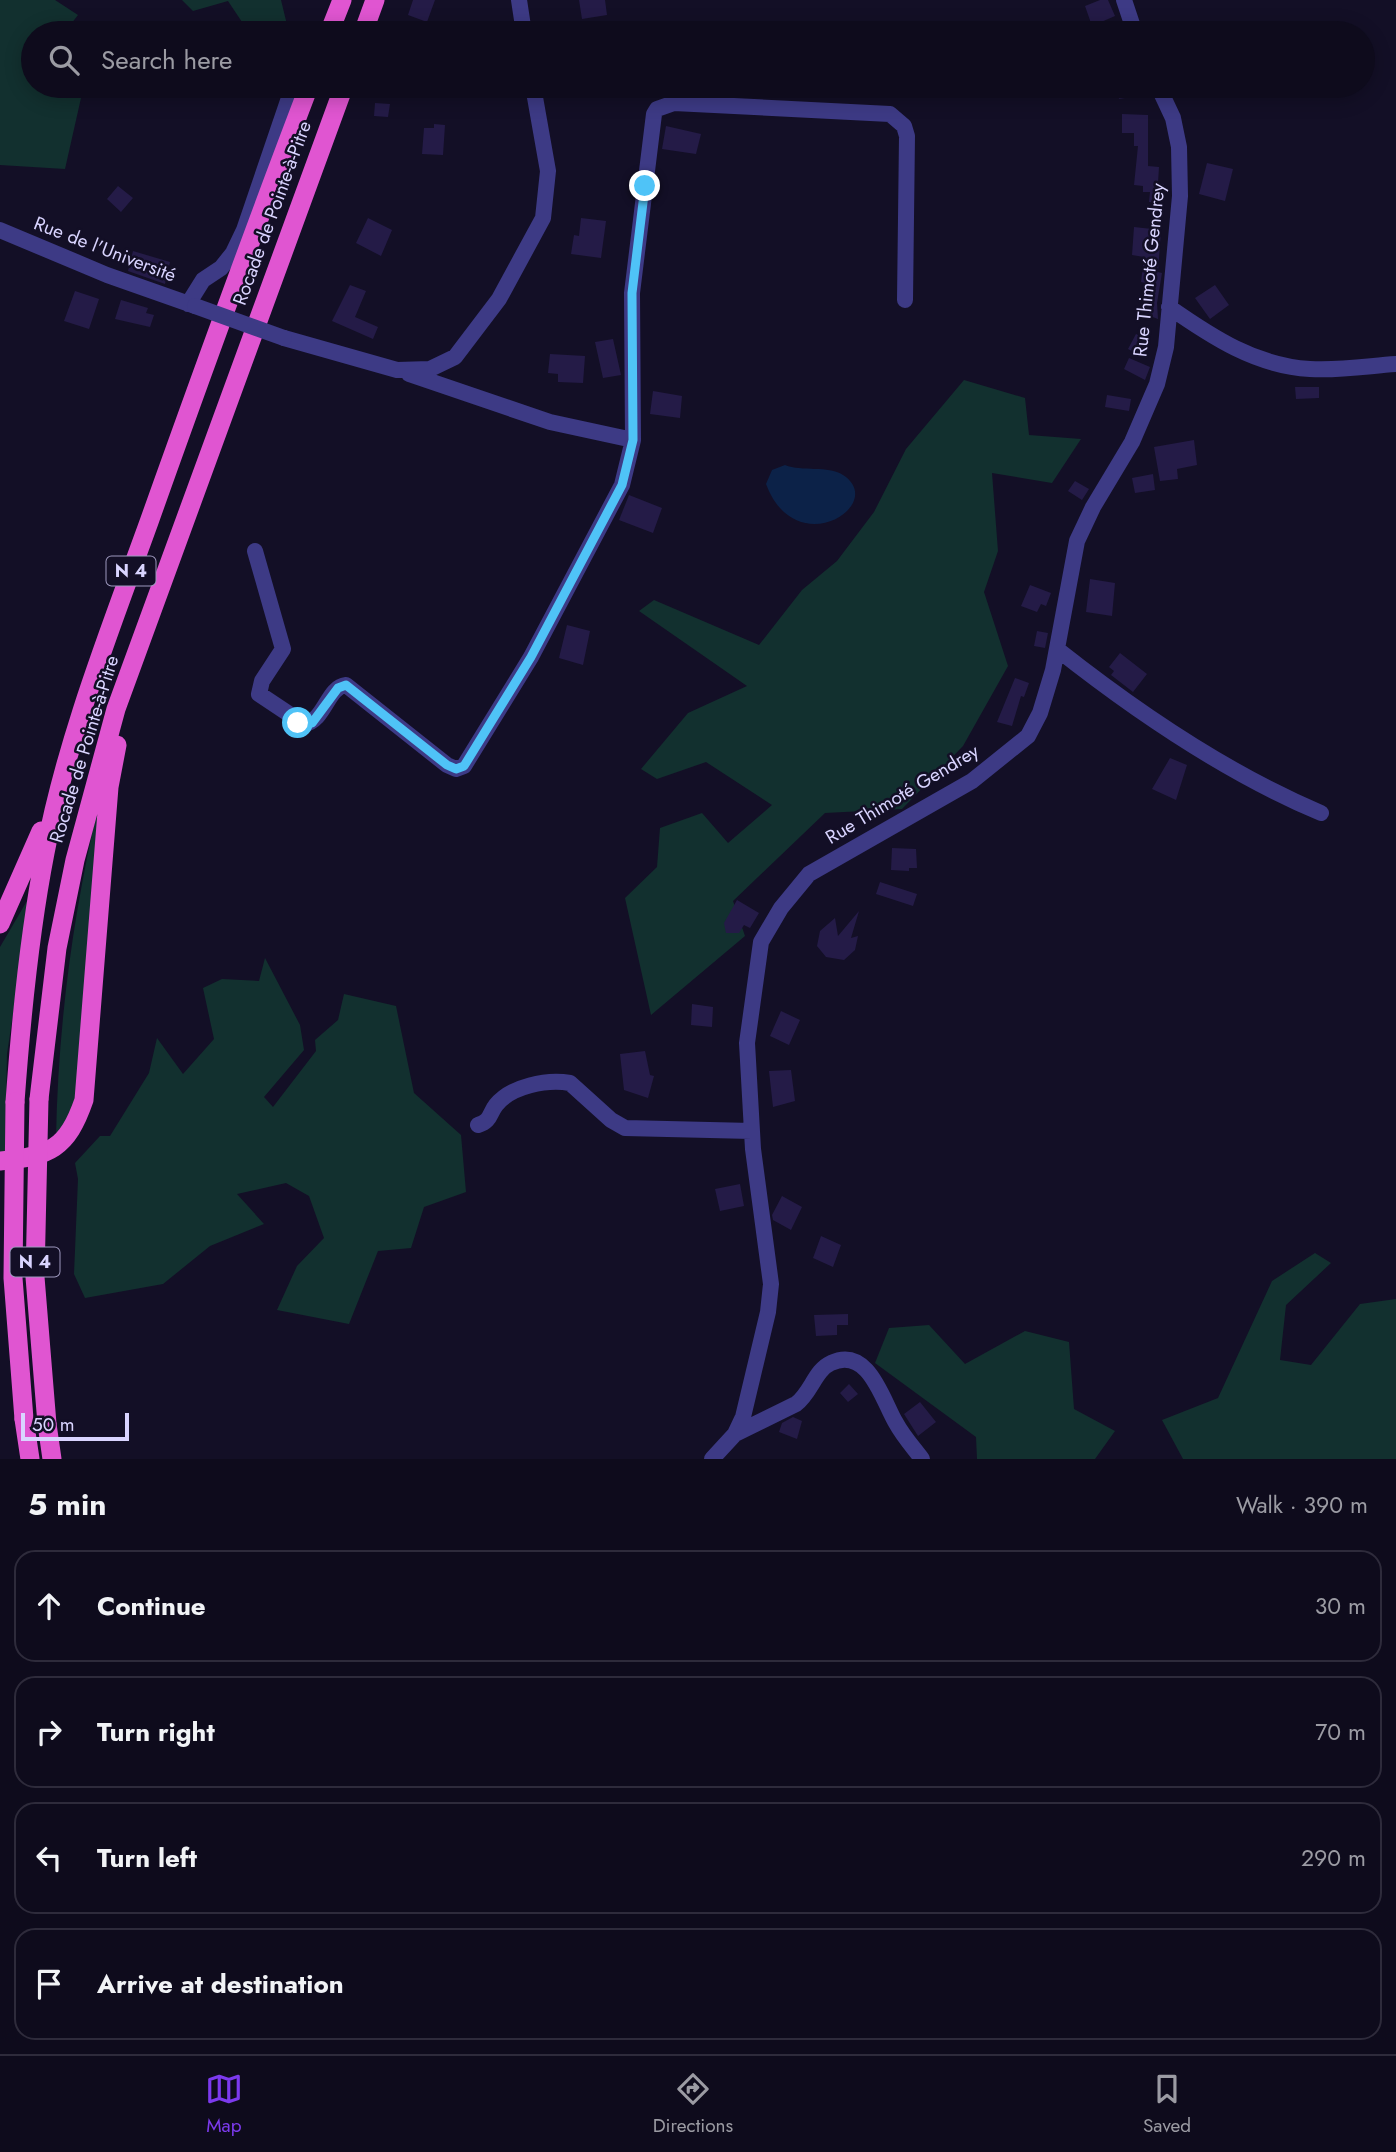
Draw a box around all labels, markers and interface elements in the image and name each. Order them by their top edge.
search box [21,21,1375,98]
icon: search [45,41,83,79]
text: Search here [101,41,233,79]
street label: Rocade de Pointe-à-Pitre [226,117,318,309]
route end [629,170,660,201]
street label: Rue Thimoté Gendrey [1126,181,1172,358]
street label: Rue de l'Université [30,209,180,289]
road number: N 4 [106,556,156,586]
street label: Rocade de Pointe-à-Pitre [43,652,125,846]
route start [282,707,313,738]
street label: Rue Thimoté Gendrey [820,737,984,851]
road number: N 4 [10,1247,60,1276]
scale bar [21,1410,130,1442]
text: 50 m [32,1411,75,1438]
text: 5 min [28,1483,106,1526]
text: Walk · 390 m [1236,1488,1368,1522]
icon: ahead [30,1587,68,1625]
text: Continue [97,1587,206,1625]
text: 30 m [1315,1589,1366,1623]
icon: right [30,1713,68,1751]
text: Turn right [97,1713,215,1751]
text: 70 m [1315,1715,1366,1749]
icon: left [30,1839,68,1877]
text: Turn left [97,1839,197,1877]
text: 290 m [1301,1841,1366,1875]
icon: arrive [30,1965,68,2003]
text: Arrive at destination [97,1965,344,2003]
tab: Map [205,2070,243,2139]
tab: Directions [653,2070,733,2139]
tab: Saved [1143,2070,1191,2139]

